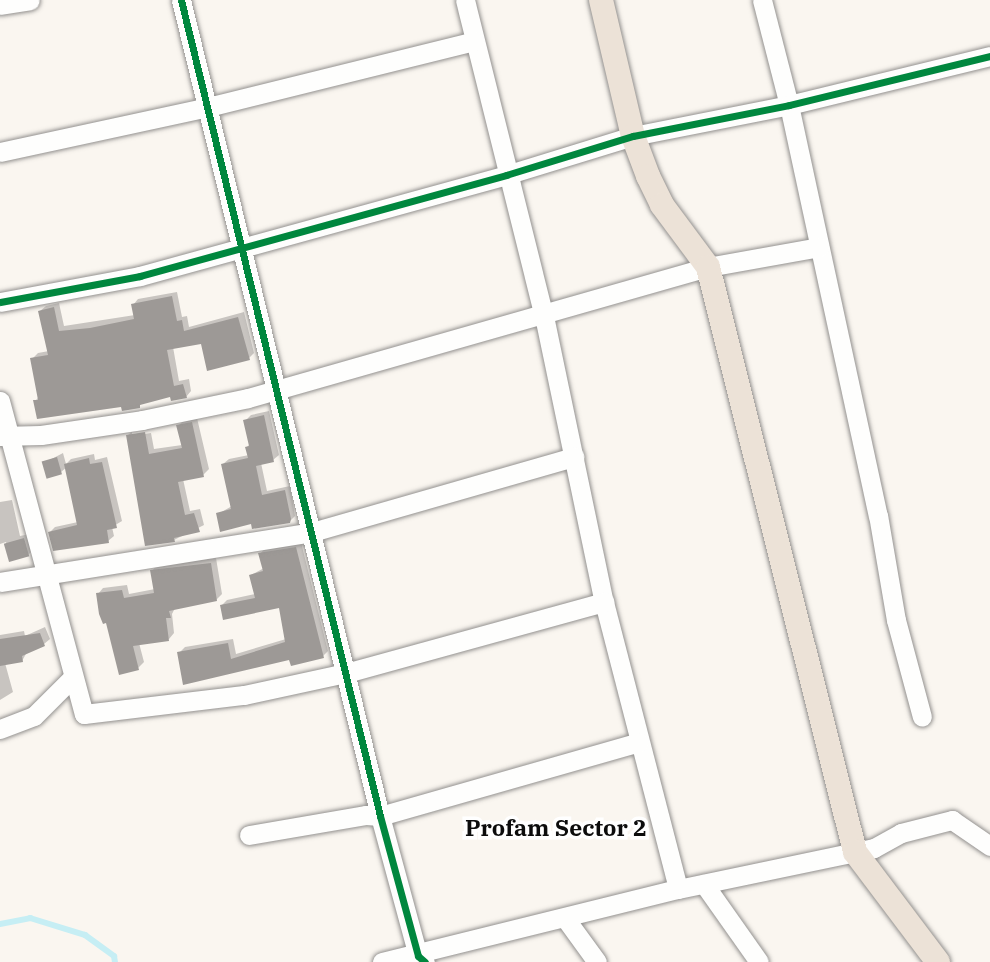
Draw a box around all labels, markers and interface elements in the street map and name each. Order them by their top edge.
district label: Profam Sector 2 [465,813,647,841]

